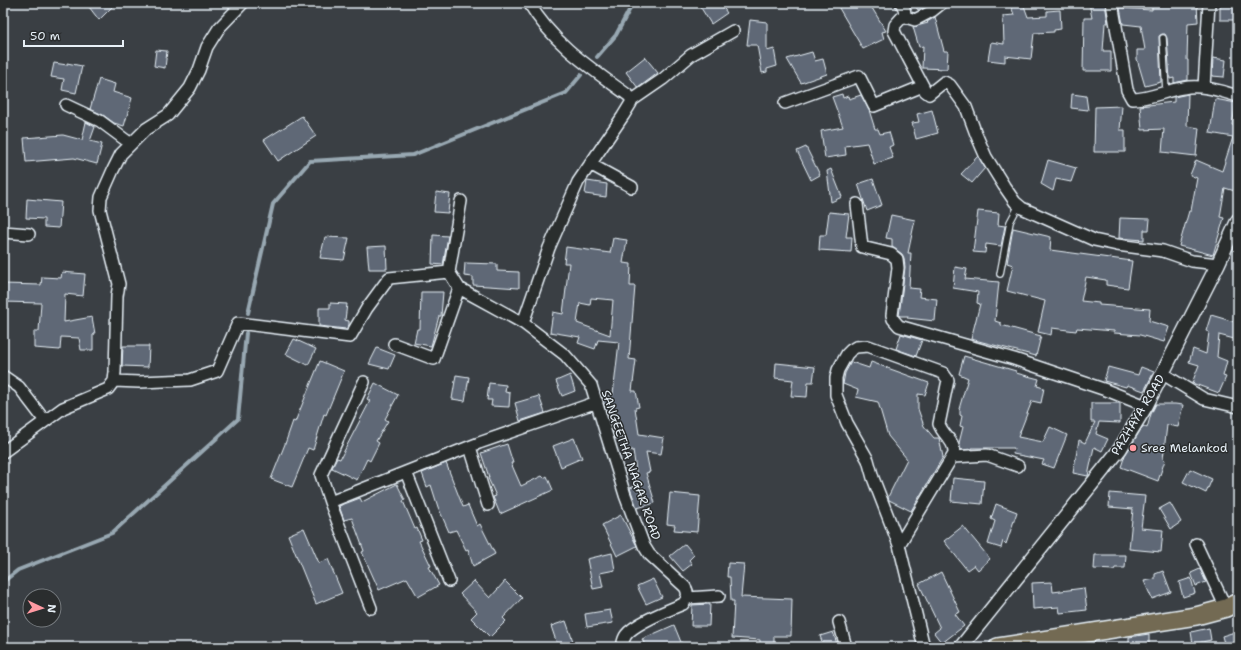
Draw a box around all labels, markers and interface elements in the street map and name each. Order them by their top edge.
scale bar [24,22,123,48]
text: 50 m [30,28,60,44]
street label: PAZHAYA ROAD [1108,372,1168,458]
street label: SANGEETHA NAGAR ROAD [598,388,664,542]
place label: Sree Melankod [1141,440,1228,456]
marker: Sree Melankod [1128,443,1138,453]
north arrow [22,588,62,628]
text: N [44,604,59,614]

